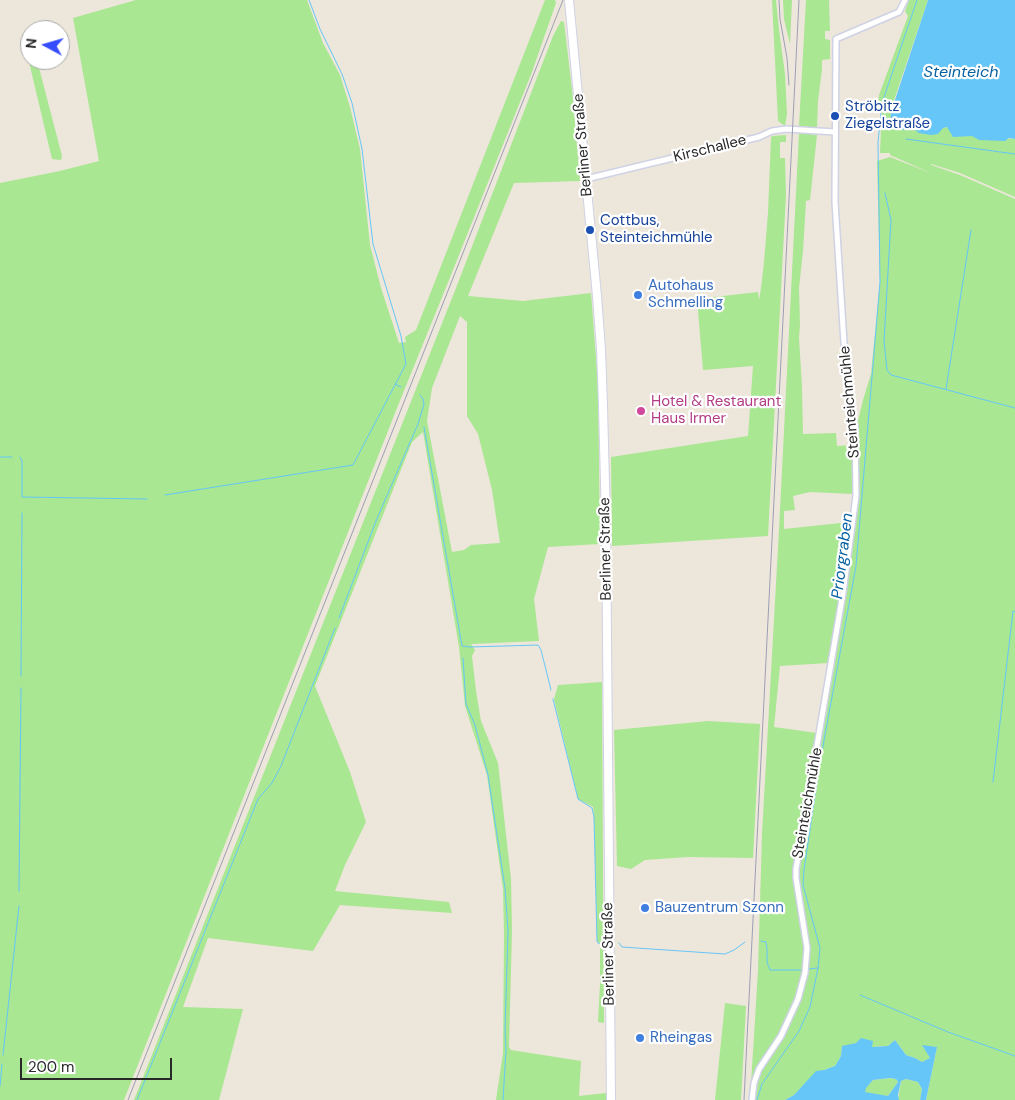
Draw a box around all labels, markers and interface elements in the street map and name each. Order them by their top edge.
north arrow [20,20,70,70]
text: N [22,38,41,50]
water label: Steinteich [924,63,998,83]
street label: Berliner Straße [570,93,596,197]
place label: Ströbitz Ziegelstraße [845,98,930,133]
marker: Ströbitz Ziegelstraße [829,110,841,122]
street label: Kirschallee [672,131,748,167]
place label: Cottbus, Steinteichmühle [600,212,713,247]
marker: Cottbus, Steinteichmühle [584,224,596,236]
place label: Autohaus Schmelling [648,277,723,312]
marker: Autohaus Schmelling [632,289,644,301]
street label: Steinteichmühle [836,345,864,459]
place label: Hotel & Restaurant Haus Irmer [651,393,781,428]
marker: Hotel & Restaurant Haus Irmer [635,405,647,417]
street label: Berliner Straße [596,497,616,601]
water label: Priorgraben [828,512,858,600]
street label: Steinteichmühle [789,746,827,860]
place label: Bauzentrum Szonn [655,899,784,917]
street label: Berliner Straße [599,902,619,1006]
marker: Bauzentrum Szonn [639,902,651,914]
place label: Rheingas [650,1029,712,1047]
marker: Rheingas [634,1032,646,1044]
scale bar [22,1048,175,1080]
text: 200 m [28,1057,74,1077]

